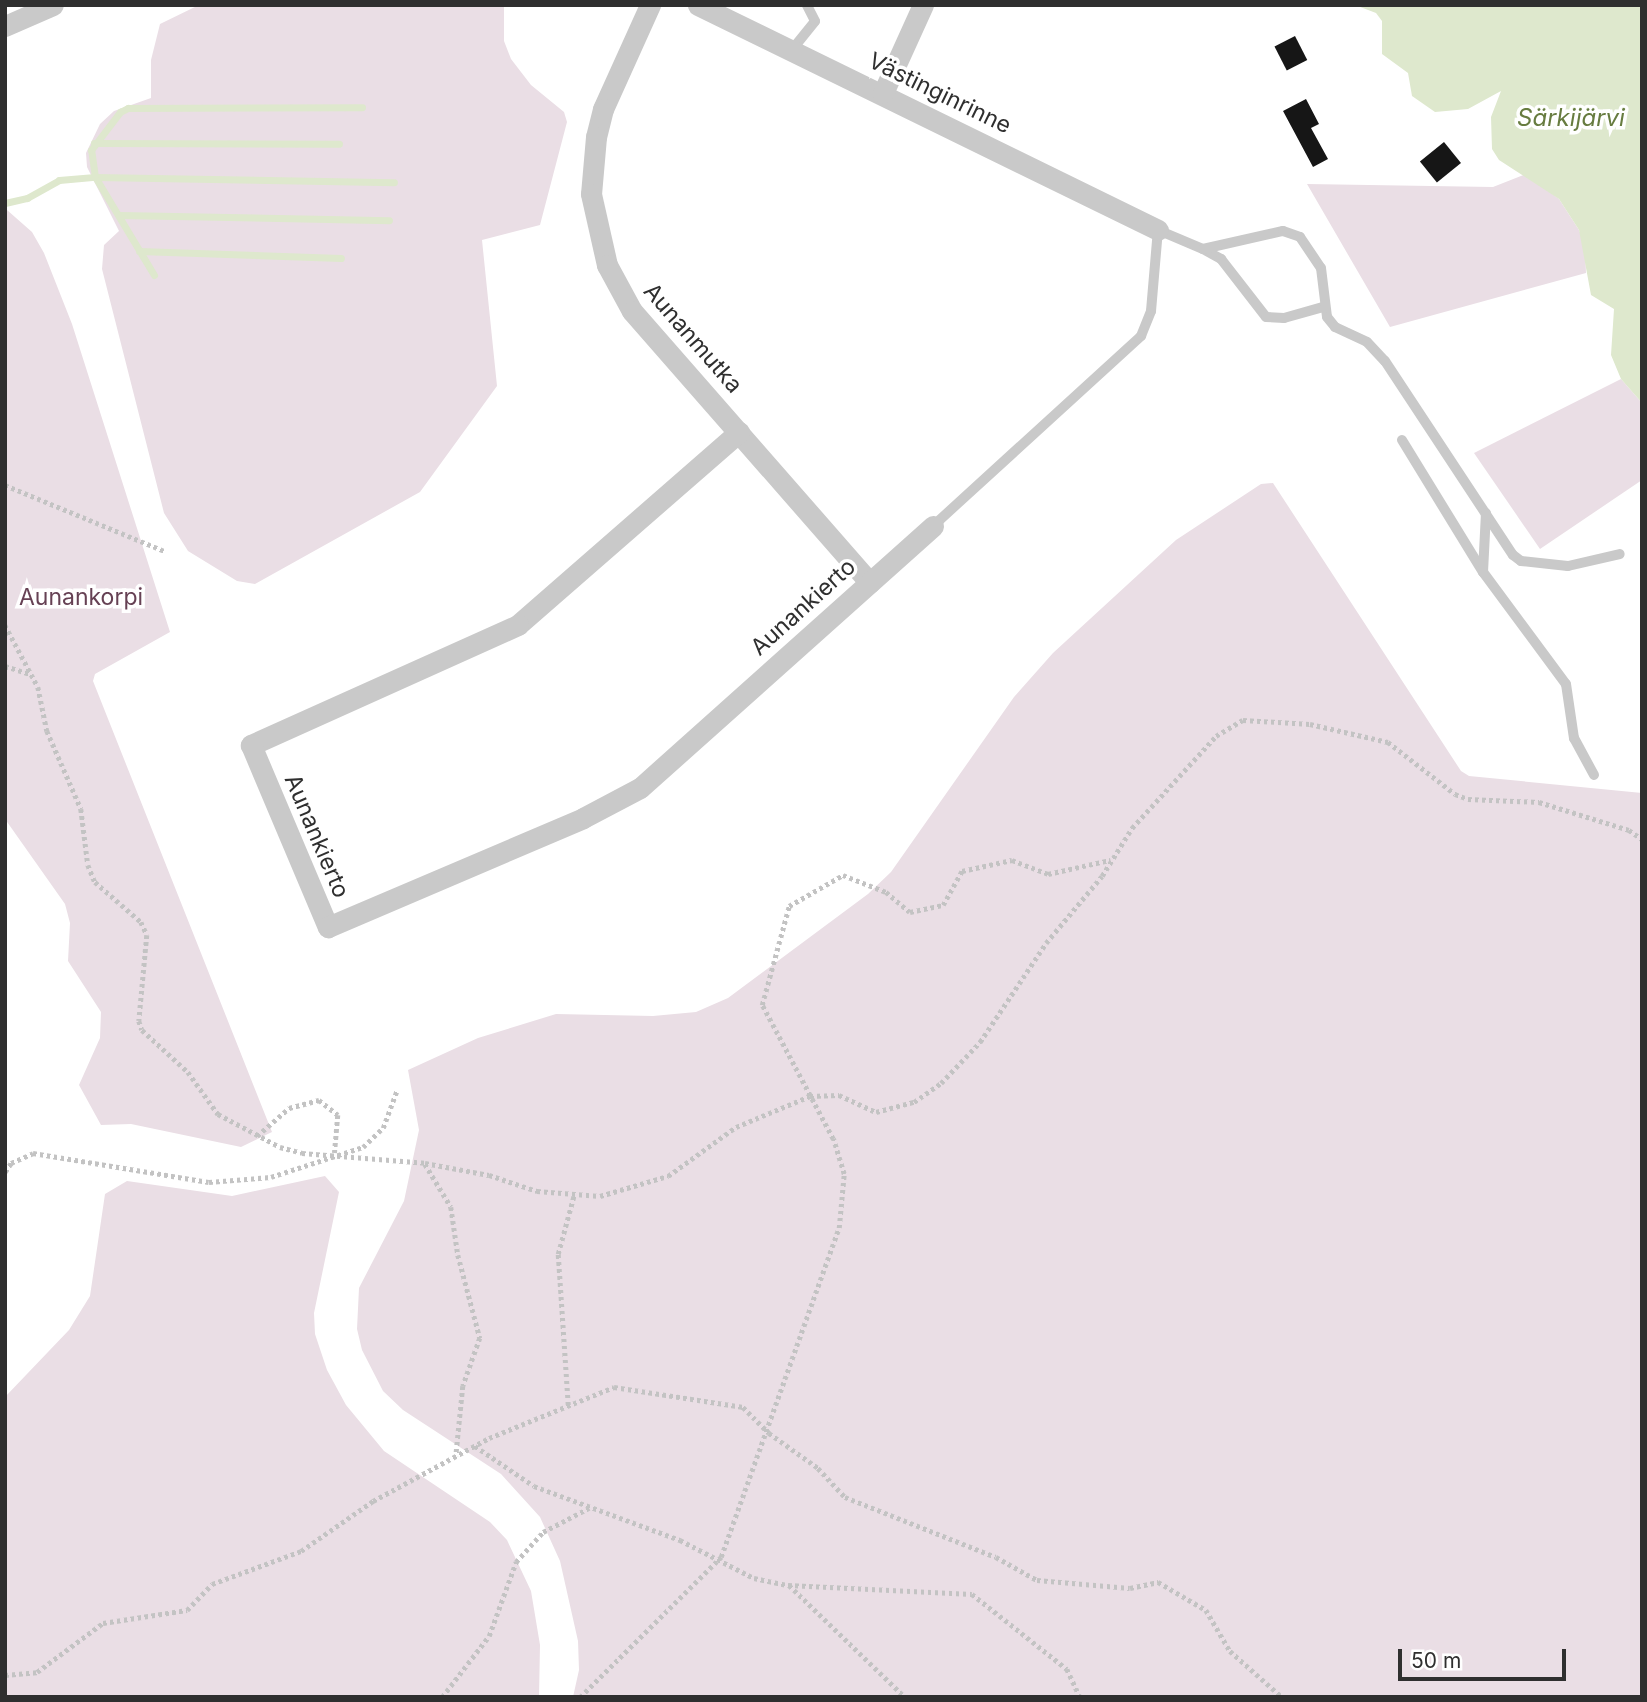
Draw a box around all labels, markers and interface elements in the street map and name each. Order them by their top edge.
street label: Västinginrinne [864,47,1016,139]
water label: Särkijärvi [1517,104,1625,132]
street label: Aunanmutka [638,277,748,399]
street label: Aunankierto [745,553,861,661]
park label: Aunankorpi [19,583,143,611]
street label: Aunankierto [279,770,355,902]
scale bar [1402,1636,1570,1680]
text: 50 m [1411,1648,1461,1673]

